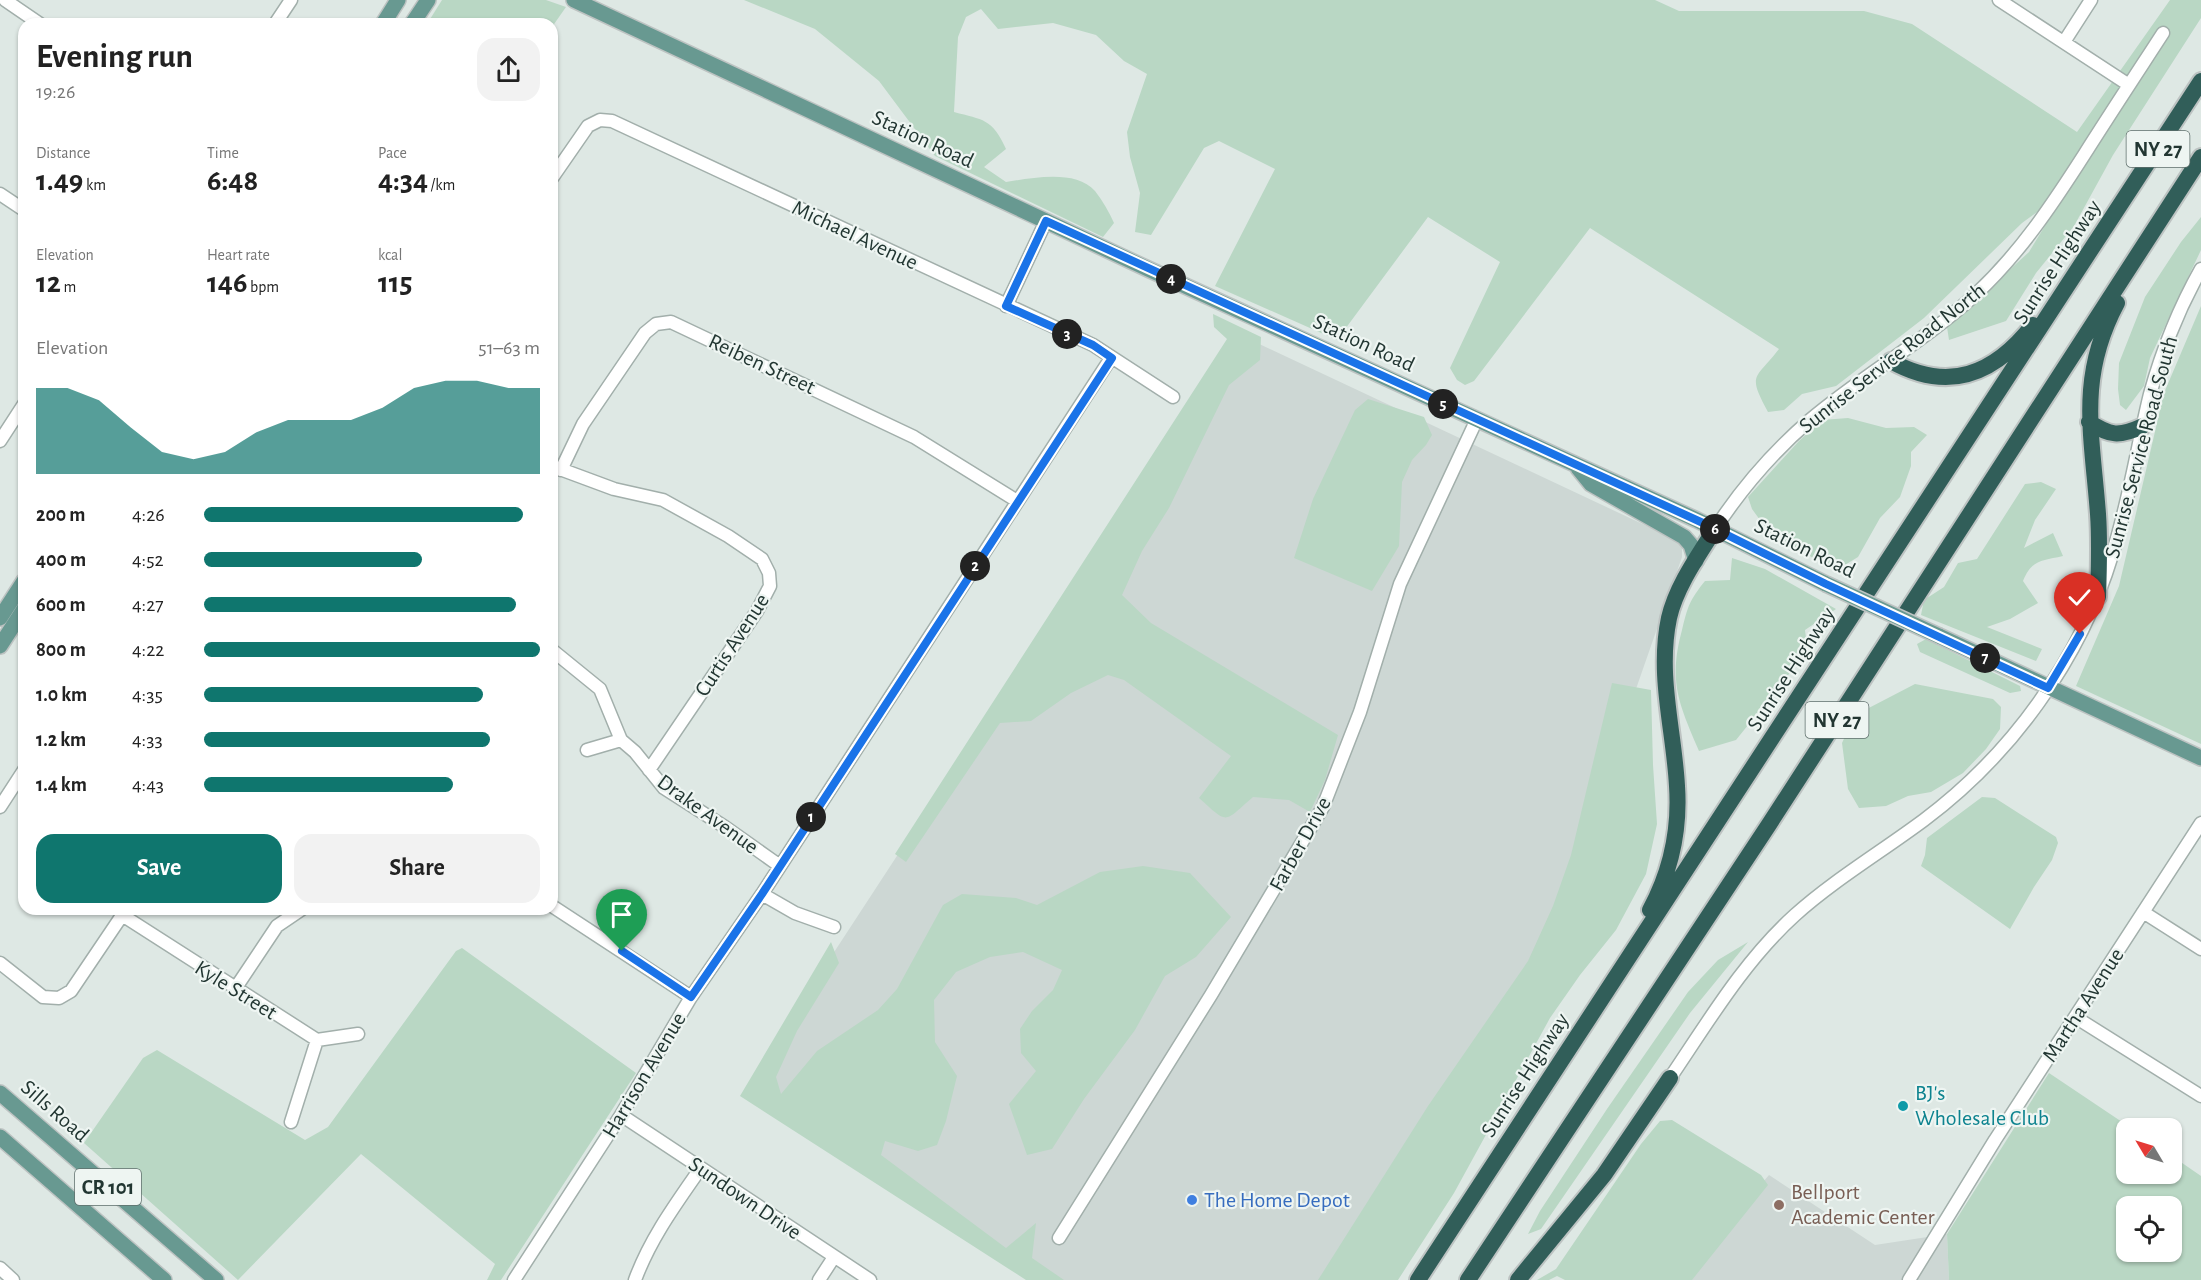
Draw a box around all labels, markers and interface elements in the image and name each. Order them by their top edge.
button: share [477,38,540,101]
text: Evening run [36,41,193,74]
text: 19:26 [36,82,75,102]
street label: Station Road [869,106,977,172]
road number: NY 27 [2126,131,2190,167]
text: Distance [36,145,90,161]
text: Time [207,145,239,161]
text: Pace [378,145,407,161]
text: 1.49 [36,166,83,196]
text: 6:48 [207,166,258,196]
text: 4:34 [378,166,428,196]
text: km [83,177,106,193]
text: /km [428,177,455,193]
street label: Michael Avenue [789,196,921,274]
street label: Sunrise Highway [2009,196,2105,328]
text: Elevation [36,247,94,263]
text: Heart rate [207,247,270,263]
text: kcal [378,247,402,263]
pin: 4 [1156,264,1186,294]
text: 12 [36,268,61,298]
text: 146 [207,268,247,298]
text: 115 [378,268,413,298]
text: 4 [1167,271,1175,287]
text: m [61,279,76,295]
text: bpm [247,279,279,295]
street label: Sunrise Service Road North [1795,279,1989,437]
street label: Station Road [1310,310,1418,376]
pin: 3 [1052,319,1082,349]
text: 3 [1064,326,1070,342]
street label: Reiben Street [705,330,819,398]
street label: Sunrise Service Road South [2101,334,2181,560]
text: Elevation [36,338,108,358]
text: 51–63 m [478,338,540,358]
pin: 5 [1428,389,1458,419]
text: 5 [1440,396,1446,412]
text: 200 m [36,505,85,525]
text: 4:26 [132,505,165,525]
pin: 6 [1700,514,1730,544]
street label: Station Road [1751,514,1859,582]
text: 6 [1711,521,1719,537]
text: 400 m [36,550,86,570]
text: 4:52 [132,550,164,570]
pin: 2 [960,551,990,581]
text: 2 [971,558,979,574]
pin [2054,572,2105,634]
icon: check [2063,581,2096,614]
street label: Curtis Avenue [691,590,773,700]
text: 600 m [36,595,86,615]
text: 4:27 [132,595,164,615]
street label: Sunrise Highway [1743,603,1839,735]
text: 800 m [36,640,86,660]
text: 4:22 [132,640,164,660]
pin: 7 [1970,643,2000,673]
text: 7 [1982,650,1988,666]
text: 1.0 km [36,685,87,705]
text: 4:35 [132,685,163,705]
road number: NY 27 [1806,702,1868,738]
text: 1.2 km [36,730,86,750]
text: 4:33 [132,730,163,750]
street label: Drake Avenue [653,770,763,858]
text: 1.4 km [36,775,87,795]
text: 4:43 [132,775,164,795]
street label: Farber Drive [1265,793,1335,895]
pin: 1 [796,802,826,832]
text: 1 [808,809,814,825]
button: Save [36,834,282,903]
button: Share [294,834,540,903]
pin [596,889,647,951]
icon: arrive [605,898,638,931]
street label: Martha Avenue [2038,944,2128,1066]
street label: Kyle Street [191,956,281,1024]
street label: Harrison Avenue [598,1009,690,1141]
street label: Sunrise Highway [1477,1009,1573,1141]
street label: Sills Road [17,1076,93,1146]
place label: BJ's Wholesale Club [1915,1082,2049,1129]
marker: BJ's Wholesale Club [1896,1099,1910,1113]
north arrow [2116,1118,2182,1184]
map controls [2116,1118,2182,1262]
street label: Sundown Drive [685,1152,805,1244]
road number: CR 101 [75,1169,141,1205]
place label: Bellport Academic Center [1791,1181,1935,1228]
place label: The Home Depot [1204,1189,1350,1211]
marker: The Home Depot [1185,1193,1199,1207]
button: locate [2116,1196,2182,1262]
marker: Bellport Academic Center [1772,1198,1786,1212]

